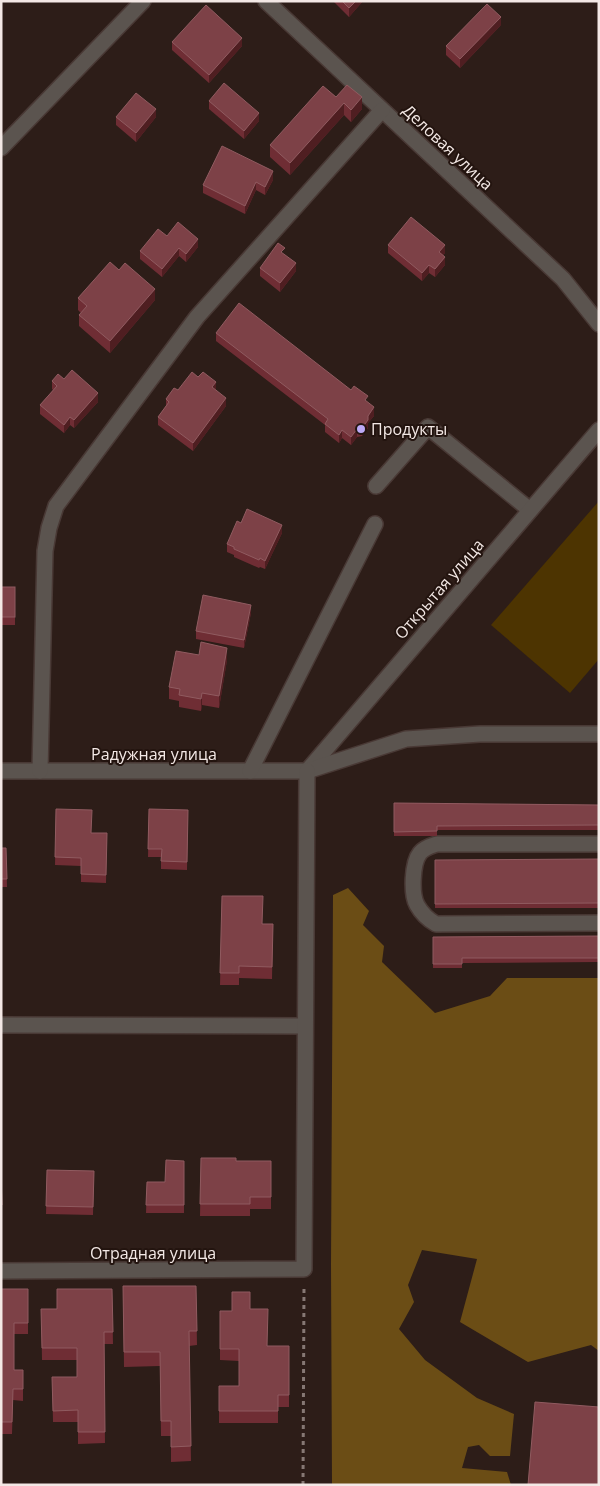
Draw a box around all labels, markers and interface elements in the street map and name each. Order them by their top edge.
street label: Деловая улица [398,99,498,195]
place label: Продукты [371,418,447,440]
marker: Продукты [355,423,367,435]
street label: Открытая улица [389,534,489,644]
street label: Радужная улица [91,743,217,765]
street label: Отрадная улица [90,1242,216,1264]

